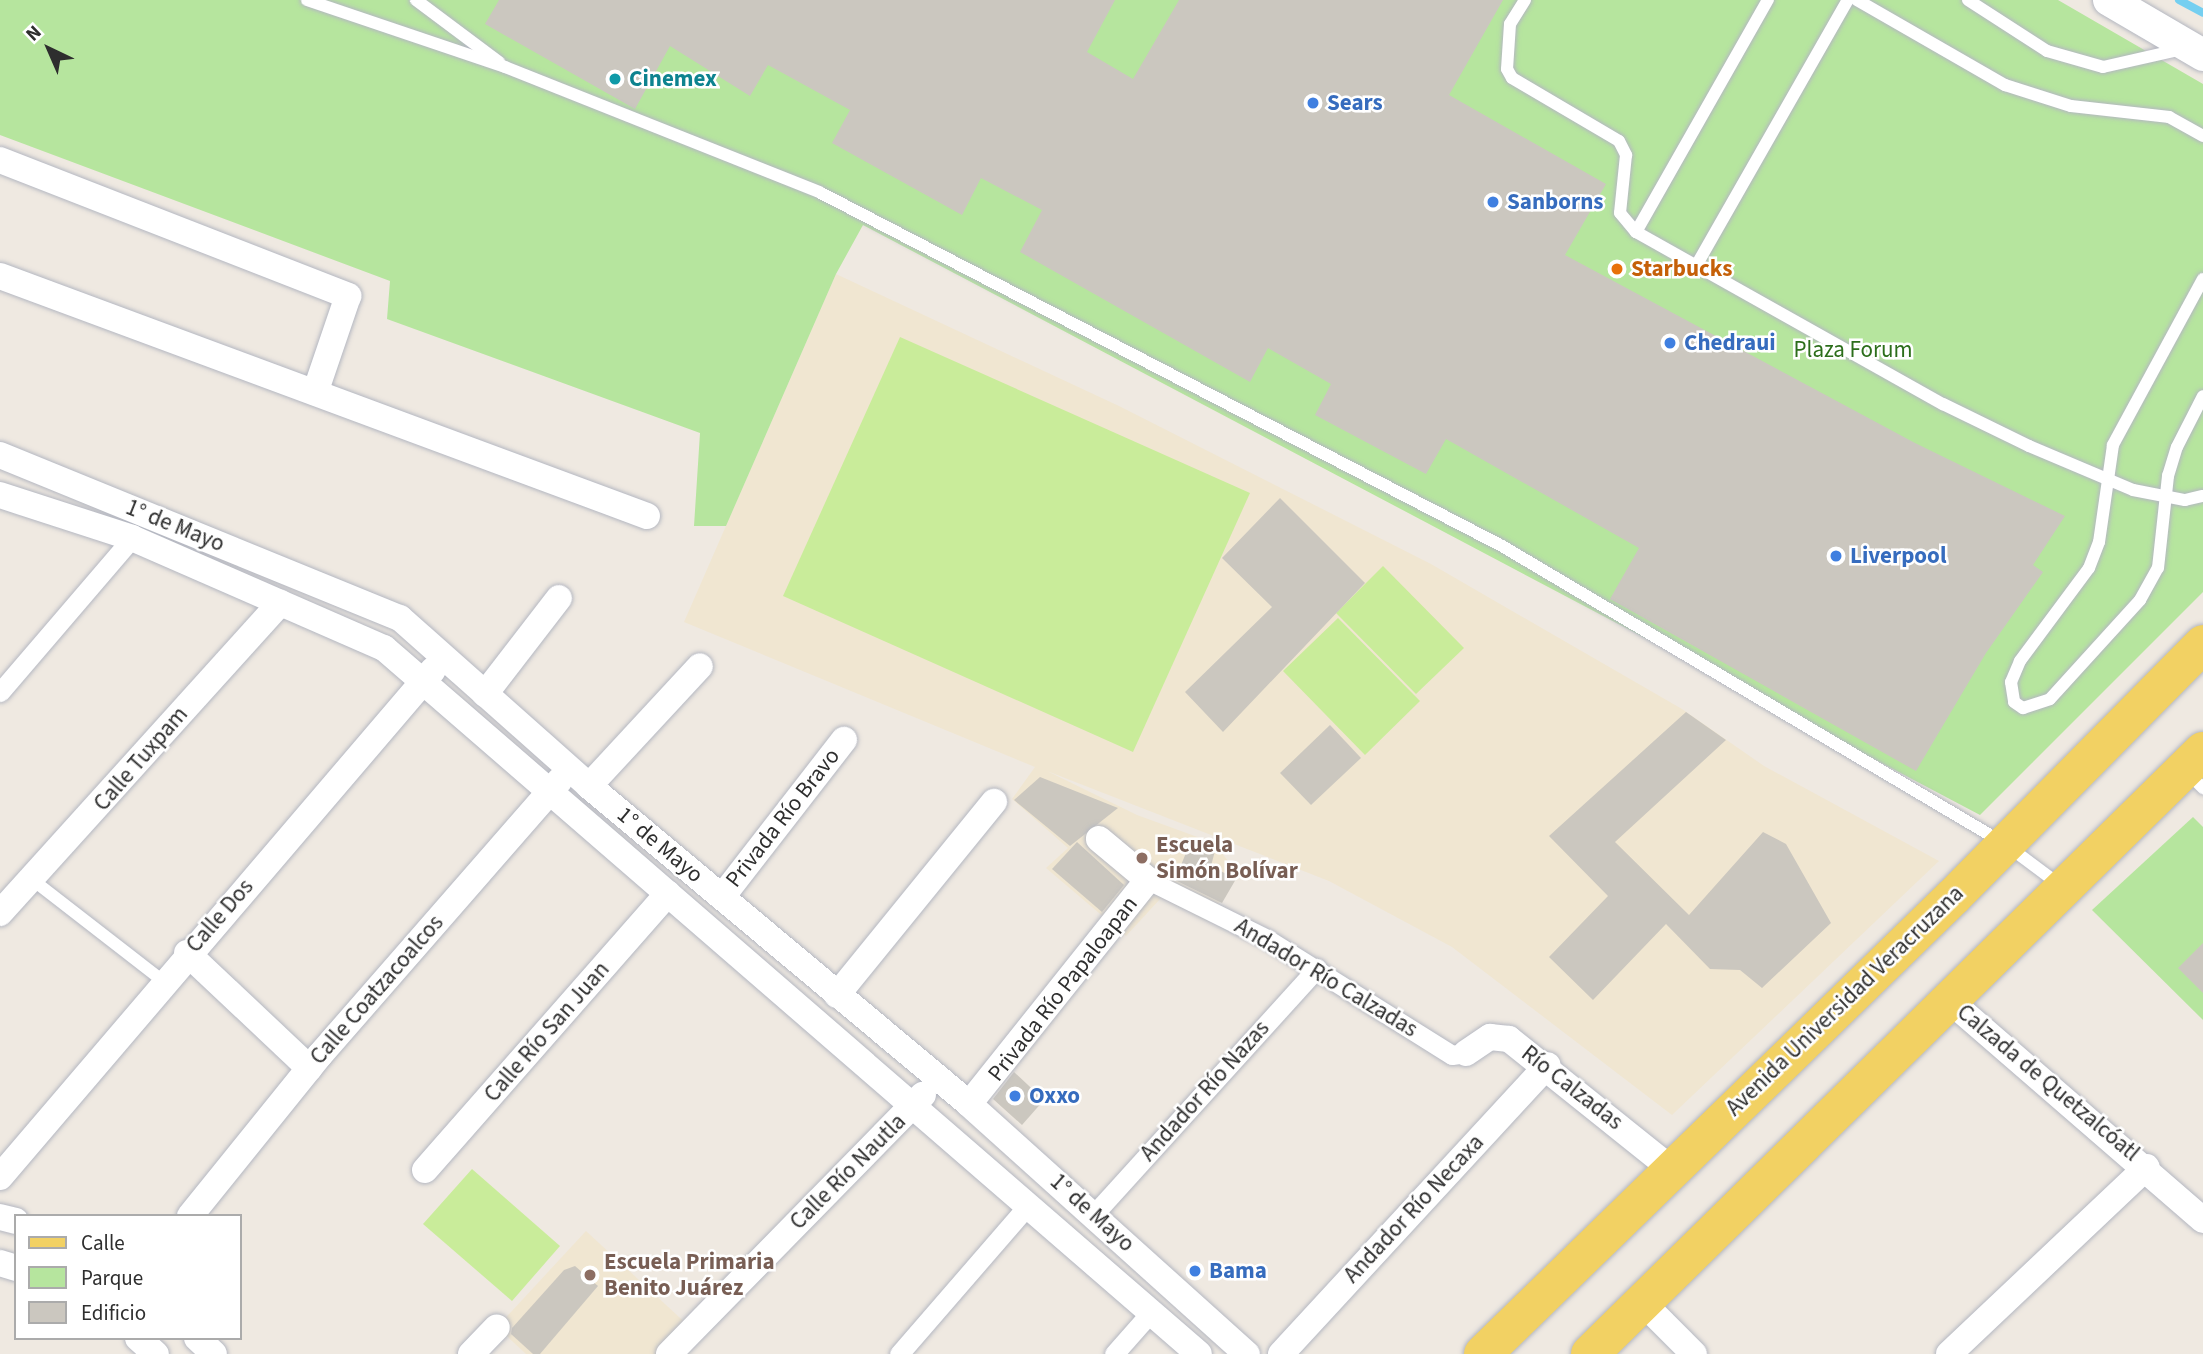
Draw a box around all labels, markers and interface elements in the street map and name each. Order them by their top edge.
north arrow [14,14,84,84]
text: N [20,19,48,48]
place label: Cinemex [629,65,717,93]
marker: Cinemex [607,71,623,87]
place label: Sears [1327,89,1383,117]
marker: Sears [1305,95,1321,111]
place label: Sanborns [1507,188,1604,216]
marker: Sanborns [1485,194,1501,210]
place label: Starbucks [1631,255,1733,283]
marker: Starbucks [1609,261,1625,277]
place label: Chedraui [1684,329,1776,357]
marker: Chedraui [1662,335,1678,351]
park label: Plaza Forum [1794,336,1912,364]
street label: 1° de Mayo [122,494,228,558]
place label: Liverpool [1850,542,1946,570]
marker: Liverpool [1828,548,1844,564]
street label: Calle Tuxpam [88,701,194,817]
street label: Privada Río Bravo [720,743,846,893]
street label: 1° de Mayo [611,801,709,889]
place label: Escuela Simón Bolívar [1156,831,1298,885]
marker: Escuela Simón Bolívar [1134,850,1150,866]
street label: Calle Dos [181,873,259,959]
street label: Avenida Universidad Veracruzana [1720,880,1970,1122]
street label: Privada Río Papaloapan [982,891,1144,1087]
street label: Calle Coatzacoalcos [304,910,450,1070]
street label: Andador Río Calzadas [1230,912,1422,1044]
street label: Calle Río San Juan [479,956,615,1108]
street label: Calzada de Quetzalcóatl [1951,999,2145,1167]
street label: Andador Río Nazas [1135,1015,1275,1167]
street label: Río Calzadas [1516,1040,1628,1136]
place label: Oxxo [1029,1082,1080,1110]
marker: Oxxo [1007,1088,1023,1104]
street label: Calle Río Nautla [784,1108,912,1236]
street label: Andador Río Necaxa [1338,1129,1490,1289]
street label: 1° de Mayo [1044,1168,1140,1258]
legend [14,1214,242,1340]
text: Calle [81,1228,125,1258]
place label: Escuela Primaria Benito Juárez [604,1248,774,1302]
place label: Bama [1209,1257,1267,1285]
text: Parque [81,1263,143,1293]
marker: Bama [1187,1263,1203,1279]
marker: Escuela Primaria Benito Juárez [582,1267,598,1283]
text: Edificio [81,1298,146,1328]

